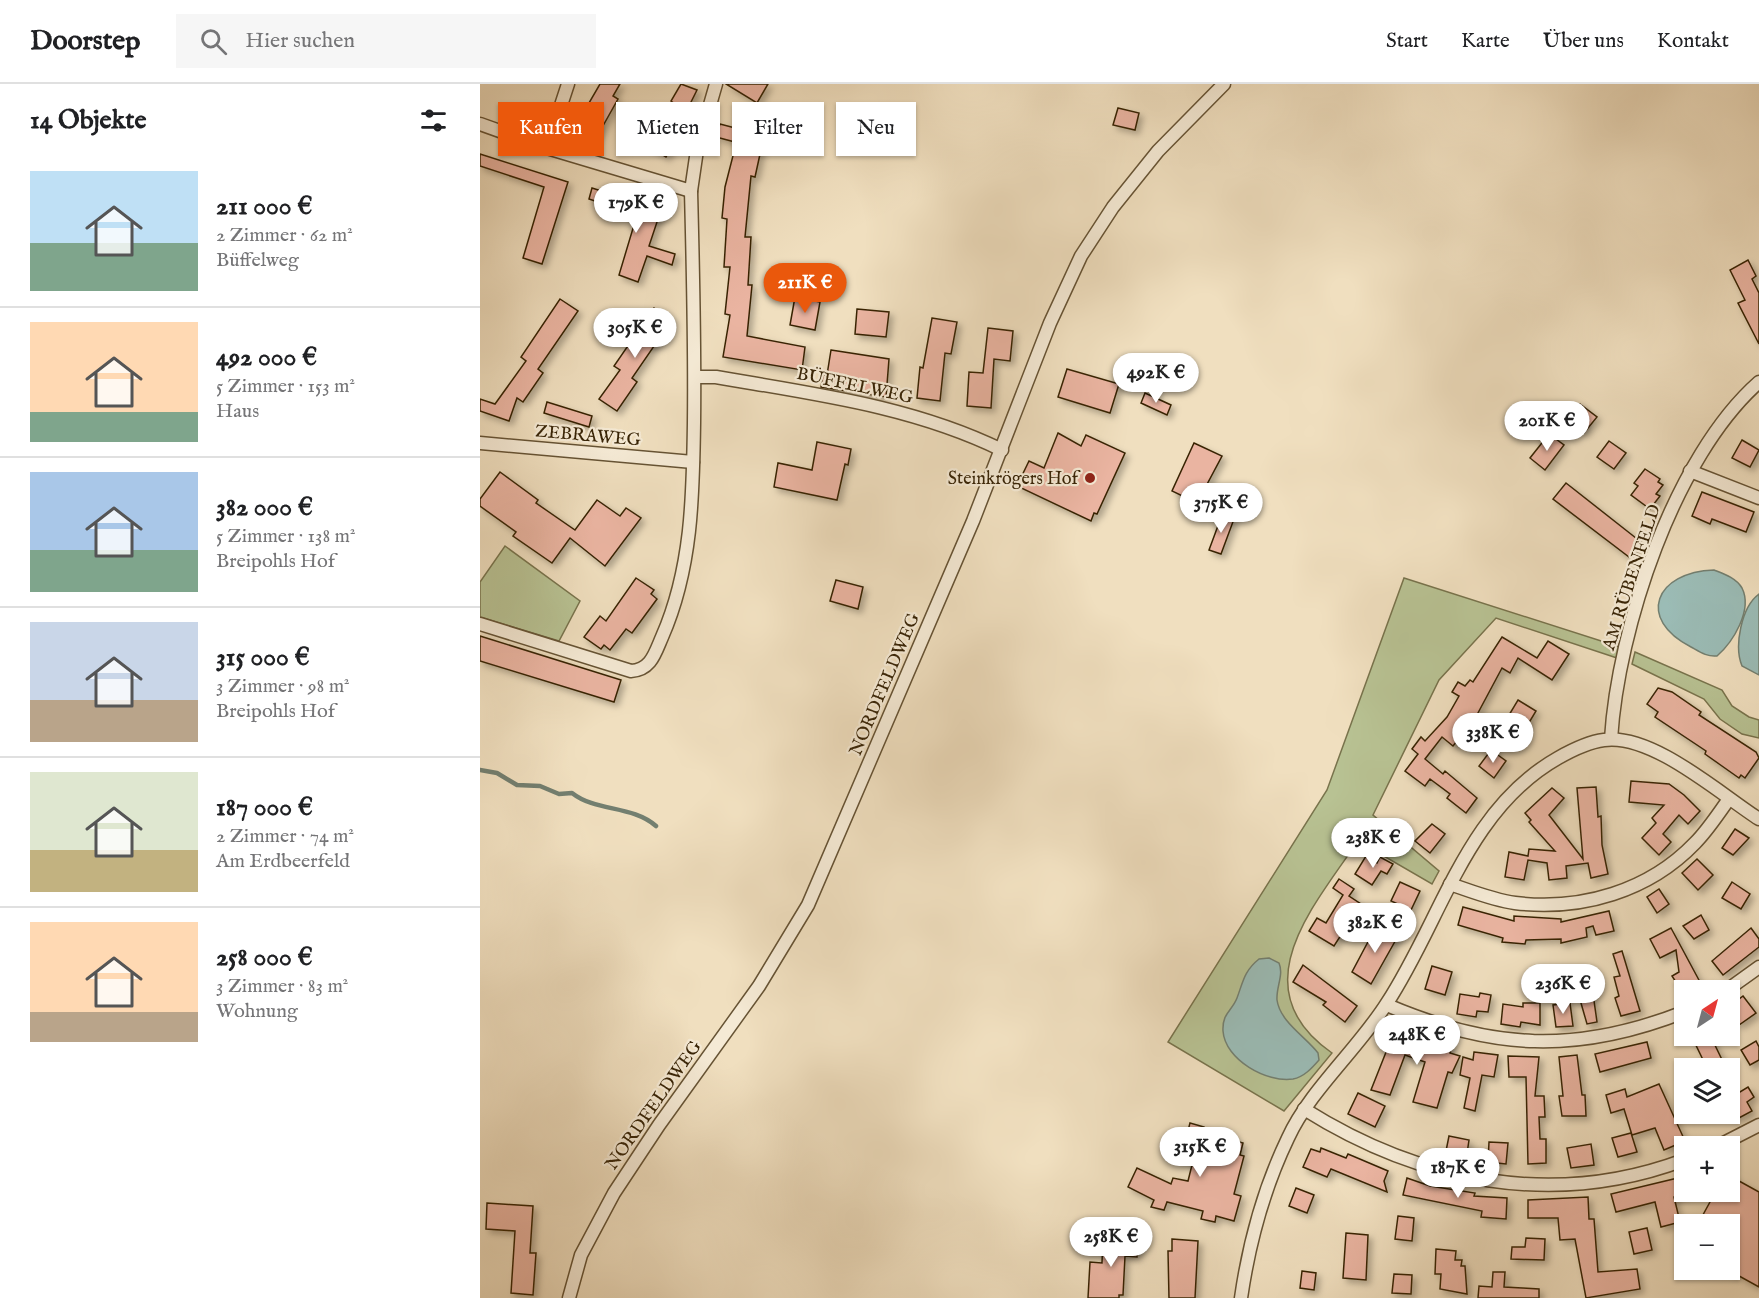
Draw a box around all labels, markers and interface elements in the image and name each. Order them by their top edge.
search box [176,14,596,68]
text: Doorstep [30,24,140,59]
icon: search [197,25,230,58]
text: Hier suchen [245,27,355,55]
text: Start [1386,28,1428,55]
text: Karte [1461,28,1510,55]
text: Über uns [1543,28,1624,55]
text: Kontakt [1657,28,1729,55]
chip: Kaufen [498,102,604,156]
chip: Mieten [616,102,720,156]
chip: Filter [732,102,824,156]
chip: Neu [836,102,916,156]
text: 14 Objekte [30,104,146,137]
icon: filters [417,104,450,137]
pin: 179K € [587,183,685,234]
text: 211 000 € [216,190,312,223]
text: 179K € [608,190,664,215]
icon: home [78,195,150,267]
text: 2 Zimmer · 62 m² [216,223,353,248]
text: Büffelweg [216,248,299,273]
pin: 211K € [756,263,854,314]
text: 211K € [778,270,832,295]
pin: 305K € [586,308,684,359]
text: 305K € [607,315,663,340]
text: 492 000 € [216,341,317,374]
icon: home [78,346,150,418]
pin: 492K € [1107,353,1205,404]
text: 492K € [1127,360,1185,385]
street label: BÜFFELWEG [794,362,916,410]
text: 5 Zimmer · 153 m² [216,374,355,399]
text: Haus [216,399,259,424]
pin: 201K € [1498,401,1596,452]
text: 201K € [1518,408,1576,433]
street label: ZEBRAWEG [534,420,642,453]
place label: Steinkrögers Hof [948,468,1081,491]
marker: Steinkrögers Hof [1083,471,1097,485]
pin: 375K € [1172,483,1270,534]
text: 375K € [1194,490,1248,515]
text: 382 000 € [216,491,313,524]
icon: home [78,496,150,568]
street label: AM RÜBENFELD [1597,501,1667,654]
text: 5 Zimmer · 138 m² [216,524,356,549]
text: Breipohls Hof [216,549,335,574]
street label: NORDFELDWEG [845,609,926,759]
text: 315 000 € [216,641,310,674]
icon: home [78,646,150,718]
text: 3 Zimmer · 98 m² [216,674,350,699]
text: Breipohls Hof [216,699,335,724]
pin: 338K € [1444,713,1542,764]
text: 338K € [1466,720,1520,745]
text: 187 000 € [216,791,313,824]
icon: home [78,796,150,868]
pin: 238K € [1324,818,1422,869]
text: 2 Zimmer · 74 m² [216,824,354,849]
text: 238K € [1345,825,1401,850]
text: Am Erdbeerfeld [216,849,350,874]
pin: 382K € [1326,903,1424,954]
text: 382K € [1347,910,1403,935]
text: 258 000 € [216,941,313,974]
icon: home [78,946,150,1018]
pin: 236K € [1514,964,1612,1015]
text: 236K € [1535,971,1591,996]
text: 3 Zimmer · 83 m² [216,974,348,999]
north arrow [1674,980,1740,1046]
map controls [1674,980,1740,1280]
text: Wohnung [216,999,298,1024]
pin: 248K € [1368,1015,1466,1066]
text: 248K € [1388,1022,1446,1047]
street label: NORDFELDWEG [601,1036,708,1175]
button: layers [1674,1058,1740,1124]
pin: 315K € [1151,1127,1249,1178]
text: 315K € [1174,1134,1226,1159]
button: + [1674,1136,1740,1202]
pin: 187K € [1409,1148,1507,1199]
text: 187K € [1430,1155,1486,1180]
button: − [1674,1214,1740,1280]
pin: 258K € [1062,1217,1160,1268]
text: 258K € [1084,1224,1138,1249]

